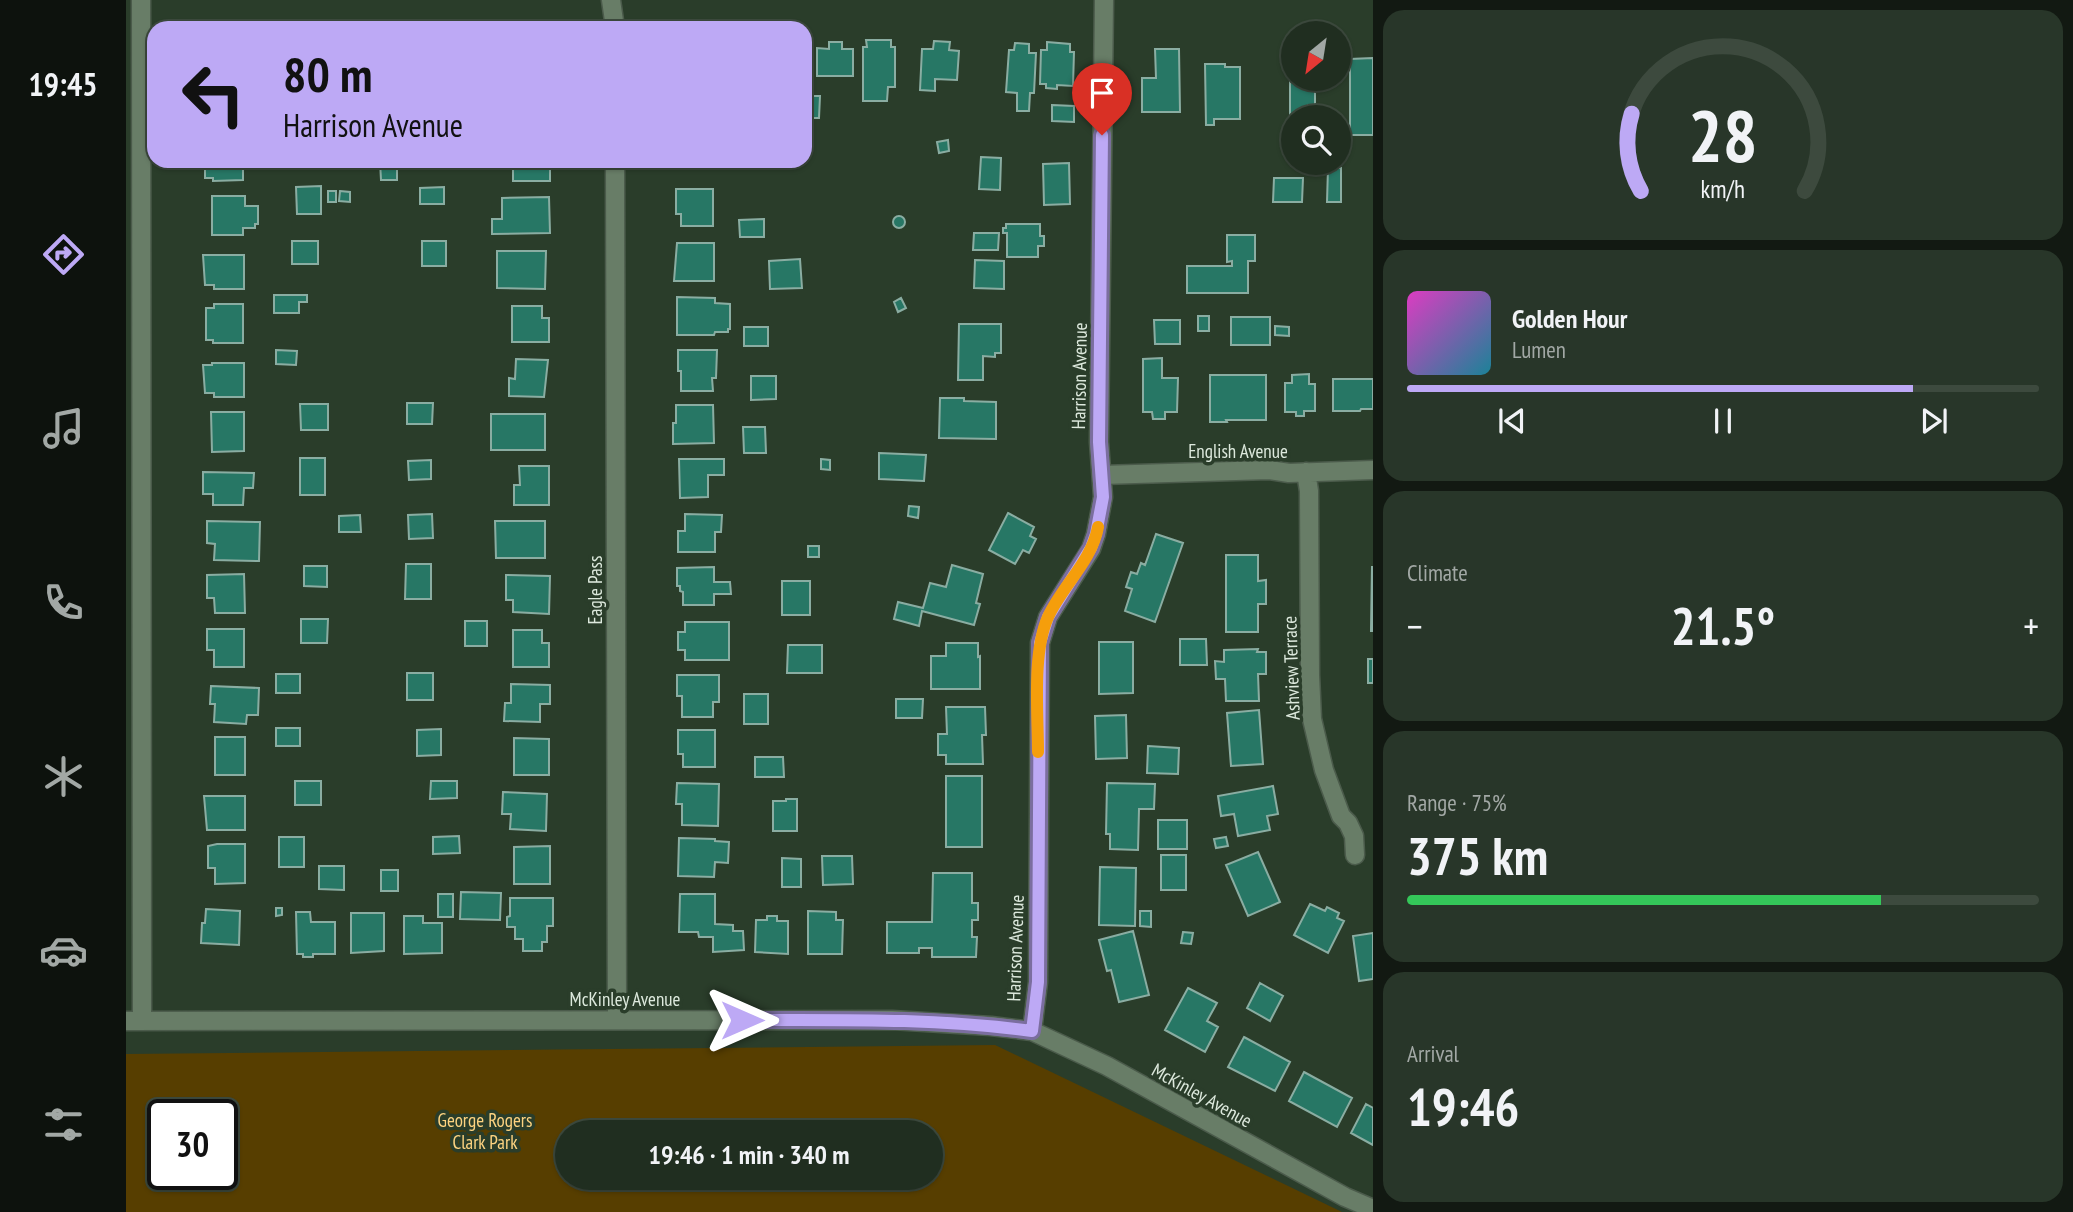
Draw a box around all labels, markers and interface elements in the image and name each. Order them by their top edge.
north arrow [1281,21,1351,91]
map controls [1281,21,1351,175]
text: 80 m [283,42,372,106]
icon: left [168,49,259,140]
text: 19:45 [28,63,98,105]
pin [1072,63,1132,135]
icon: arrive [1083,74,1121,112]
text: 28 [1688,88,1758,182]
text: Harrison Avenue [283,104,463,146]
button: search [1281,105,1351,175]
text: km/h [1701,173,1745,205]
icon: directions [39,230,88,279]
text: Golden Hour [1512,302,1627,335]
street label: Harrison Avenue [1066,322,1092,430]
text: Lumen [1512,335,1566,364]
icon: previous [1493,402,1531,440]
icon: pause [1704,402,1742,440]
icon: next [1915,402,1953,440]
icon: music [39,404,88,453]
street label: English Avenue [1188,439,1288,463]
street label: Eagle Pass [583,556,607,624]
text: Climate [1407,558,1468,587]
icon: phone [39,578,88,627]
text: 21.5° [1671,592,1775,659]
text: − [1407,601,1423,650]
text: + [2023,601,2039,650]
street label: Ashview Terrace [1277,615,1305,720]
icon: climate [39,752,88,801]
text: Range · 75% [1407,788,1507,817]
text: 375 km [1407,822,1548,889]
street label: Harrison Avenue [1001,894,1029,1002]
icon: car [39,926,88,975]
position arrow [705,983,779,1057]
street label: McKinley Avenue [570,987,681,1011]
text: Arrival [1407,1039,1459,1068]
street label: McKinley Avenue [1148,1058,1256,1132]
text: 19:46 [1407,1073,1519,1140]
speed limit sign: 30 [147,1099,238,1190]
icon: filters [39,1100,88,1149]
park label: George Rogers Clark Park [438,1108,532,1154]
text: 19:46 · 1 min · 340 m [649,1138,849,1171]

